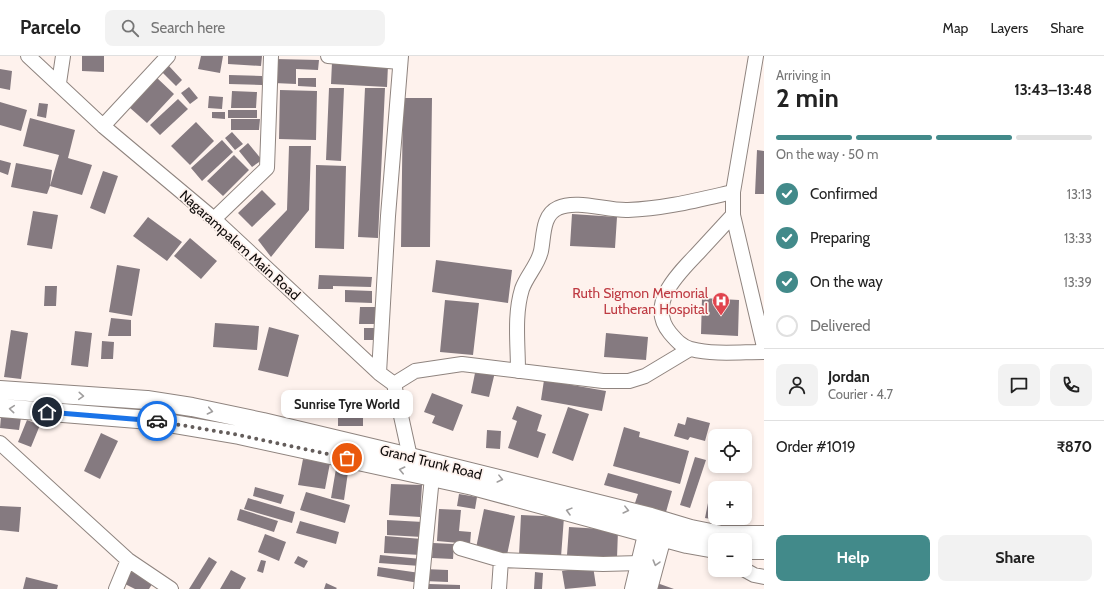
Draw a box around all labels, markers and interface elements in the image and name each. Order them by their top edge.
search box [105,10,385,46]
text: Parcelo [20,16,81,39]
icon: search [119,17,141,39]
text: Search here [151,19,225,37]
text: Map [943,19,968,37]
text: Layers [990,19,1028,37]
text: Share [1050,19,1084,37]
text: Arriving in [776,67,831,83]
text: 13:43–13:48 [1014,81,1092,99]
text: 2 min [776,82,839,114]
text: On the way · 50 m [776,146,878,162]
icon: check [776,183,798,205]
text: Confirmed [810,185,878,203]
street label: Nagarampalem Main Road [176,186,304,304]
text: 13:13 [1067,186,1092,202]
icon: check [776,227,798,249]
text: Preparing [810,229,870,247]
text: 13:33 [1064,230,1092,246]
icon: check [776,271,798,293]
text: On the way [810,273,883,291]
text: 13:39 [1064,274,1092,290]
place label: Ruth Sigmon Memorial Lutheran Hospital [572,284,709,318]
hospital icon: Ruth Sigmon Memorial Lutheran Hospital [711,291,731,316]
text: Delivered [810,317,871,335]
button: person [776,364,818,406]
button: chat [998,364,1040,406]
button: phone [1050,364,1092,406]
text: Jordan [828,368,870,386]
text: Courier · 4.7 [828,386,893,402]
callout: Sunrise Tyre World [281,390,413,418]
one-way arrow [78,391,84,400]
pin [30,395,64,429]
text: Sunrise Tyre World [294,396,400,412]
icon: home [36,401,58,423]
courier [137,401,177,441]
one-way arrow [9,404,15,413]
one-way arrow [207,406,213,414]
icon: car [146,410,168,432]
map controls [708,429,752,577]
button: locate [708,429,752,473]
text: Order #1019 [776,438,855,456]
text: ₹870 [1057,438,1092,456]
pin [330,441,364,475]
street label: Grand Trunk Road [378,441,484,483]
icon: bag [336,447,358,469]
one-way arrow [399,467,405,475]
one-way arrow [497,475,503,483]
button: + [708,481,752,525]
one-way arrow [623,506,629,514]
one-way arrow [566,508,572,516]
button: − [708,533,752,577]
button: Help [776,535,930,581]
button: Share [938,535,1092,581]
one-way arrow [652,560,660,566]

